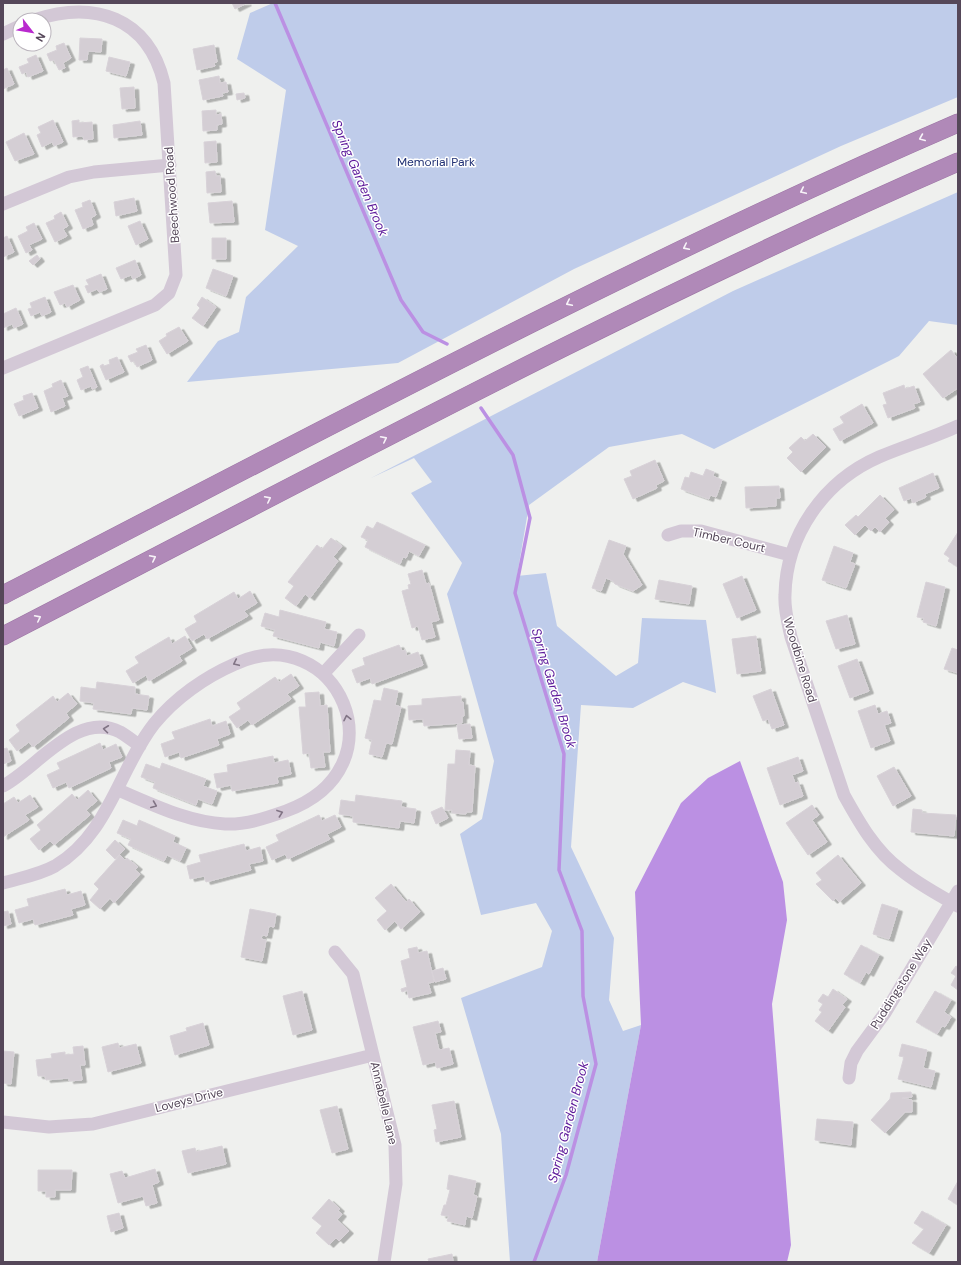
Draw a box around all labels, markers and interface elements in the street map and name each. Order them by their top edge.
north arrow [12,12,52,52]
text: N [33,30,49,44]
water label: Spring Garden Brook [328,117,392,239]
one-way arrow [919,134,926,142]
street label: Beechwood Road [161,146,183,244]
park label: Memorial Park [397,154,475,170]
one-way arrow [800,186,808,194]
one-way arrow [682,242,690,249]
one-way arrow [566,299,573,306]
one-way arrow [380,436,387,444]
one-way arrow [264,496,272,503]
street label: Timber Court [691,524,767,556]
one-way arrow [149,556,156,563]
one-way arrow [33,615,41,623]
street label: Woodbine Road [779,616,821,704]
water label: Spring Garden Brook [528,626,580,750]
one-way arrow [233,658,241,666]
one-way arrow [343,715,352,721]
one-way arrow [103,724,109,733]
one-way arrow [150,800,157,808]
one-way arrow [276,810,283,818]
street label: Puddingstone Way [867,936,935,1032]
water label: Spring Garden Brook [544,1059,592,1184]
street label: Annabelle Lane [367,1060,401,1146]
street label: Loveys Drive [153,1084,225,1116]

